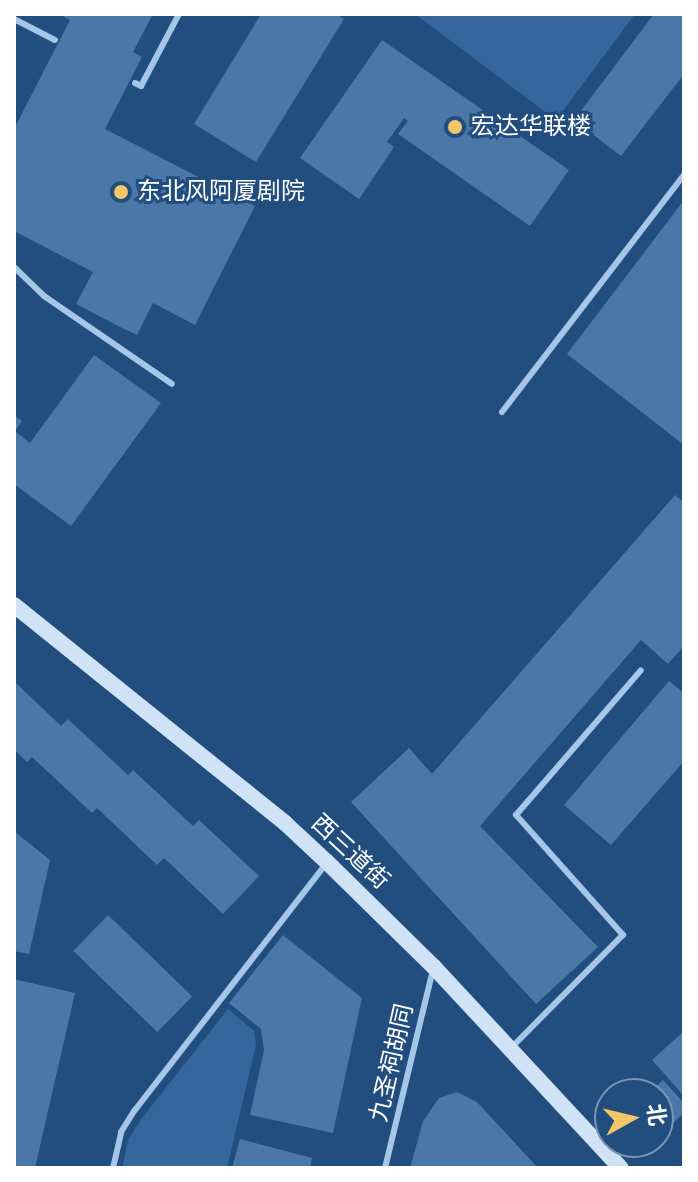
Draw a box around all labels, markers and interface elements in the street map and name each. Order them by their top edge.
place label: 宏达华联楼 [471,113,591,141]
marker: 宏达华联楼 [446,118,464,136]
place label: 东北风阿厦剧院 [137,178,305,206]
marker: 东北风阿厦剧院 [112,183,130,201]
street label: 西三道街 [305,809,395,895]
street label: 九圣祠胡同 [364,1001,420,1125]
north arrow [594,1078,674,1158]
text: 北 [641,1102,670,1128]

